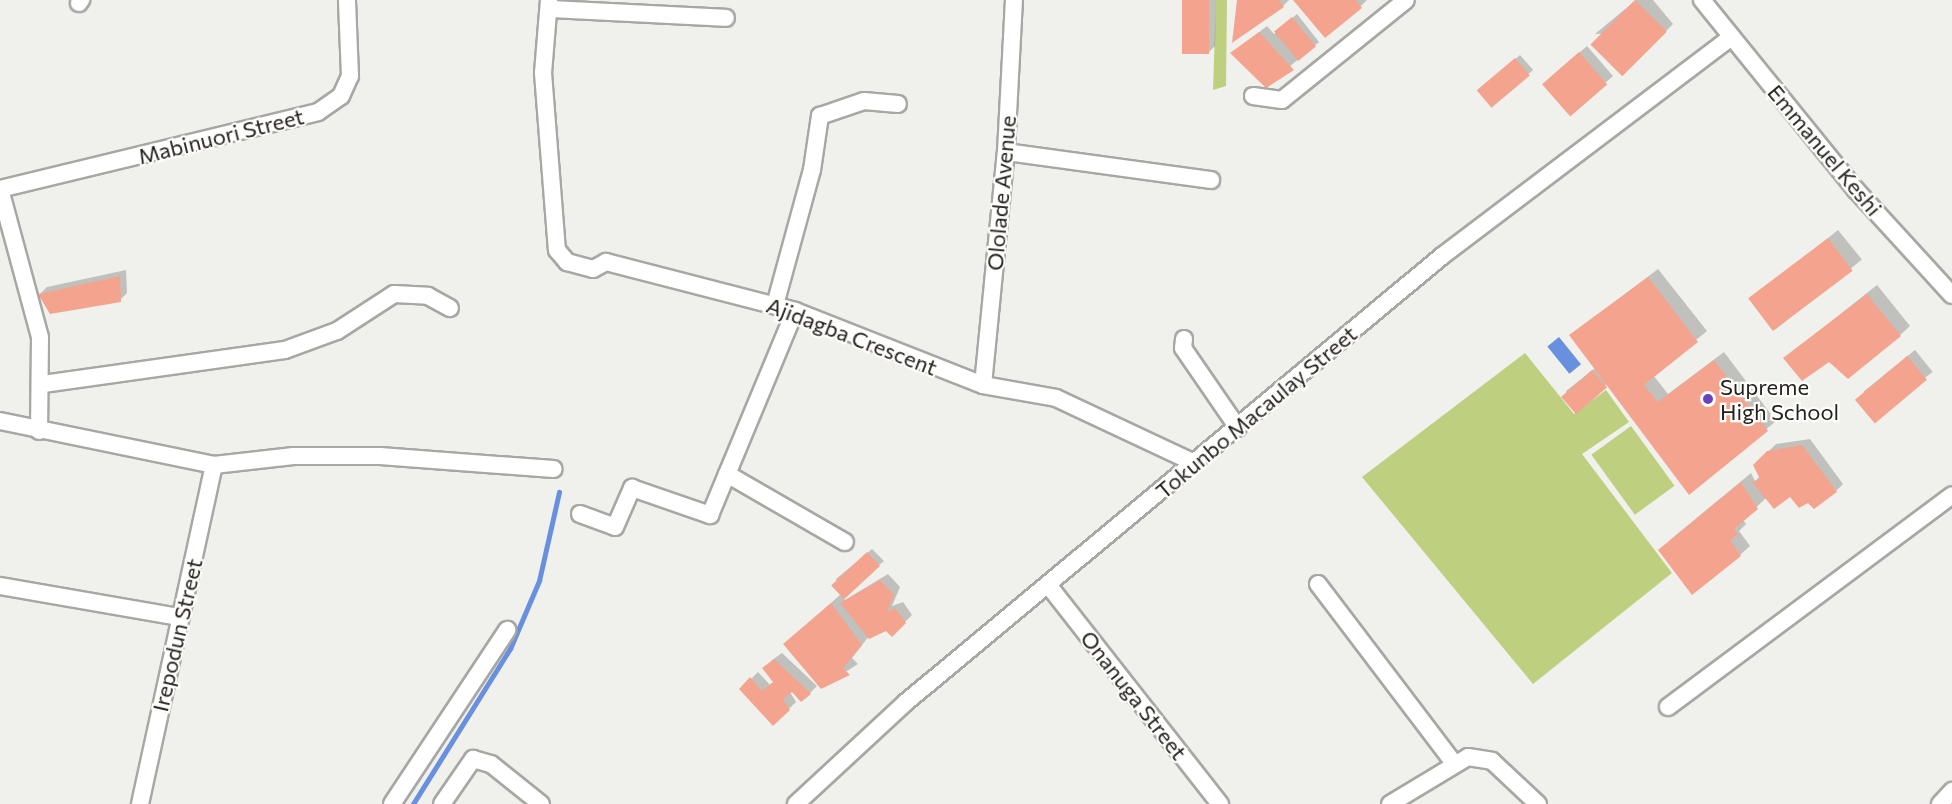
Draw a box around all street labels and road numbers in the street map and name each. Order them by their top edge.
street label: Emmanuel Keshi [1762,79,1888,221]
street label: Mabinuori Street [135,103,307,169]
street label: Ololade Avenue [981,114,1021,272]
street label: Ajidagba Crescent [763,291,941,381]
street label: Tokunbo Macaulay Street [1150,320,1362,504]
street label: Irepodun Street [147,556,207,714]
street label: Onanuga Street [1075,625,1193,765]

